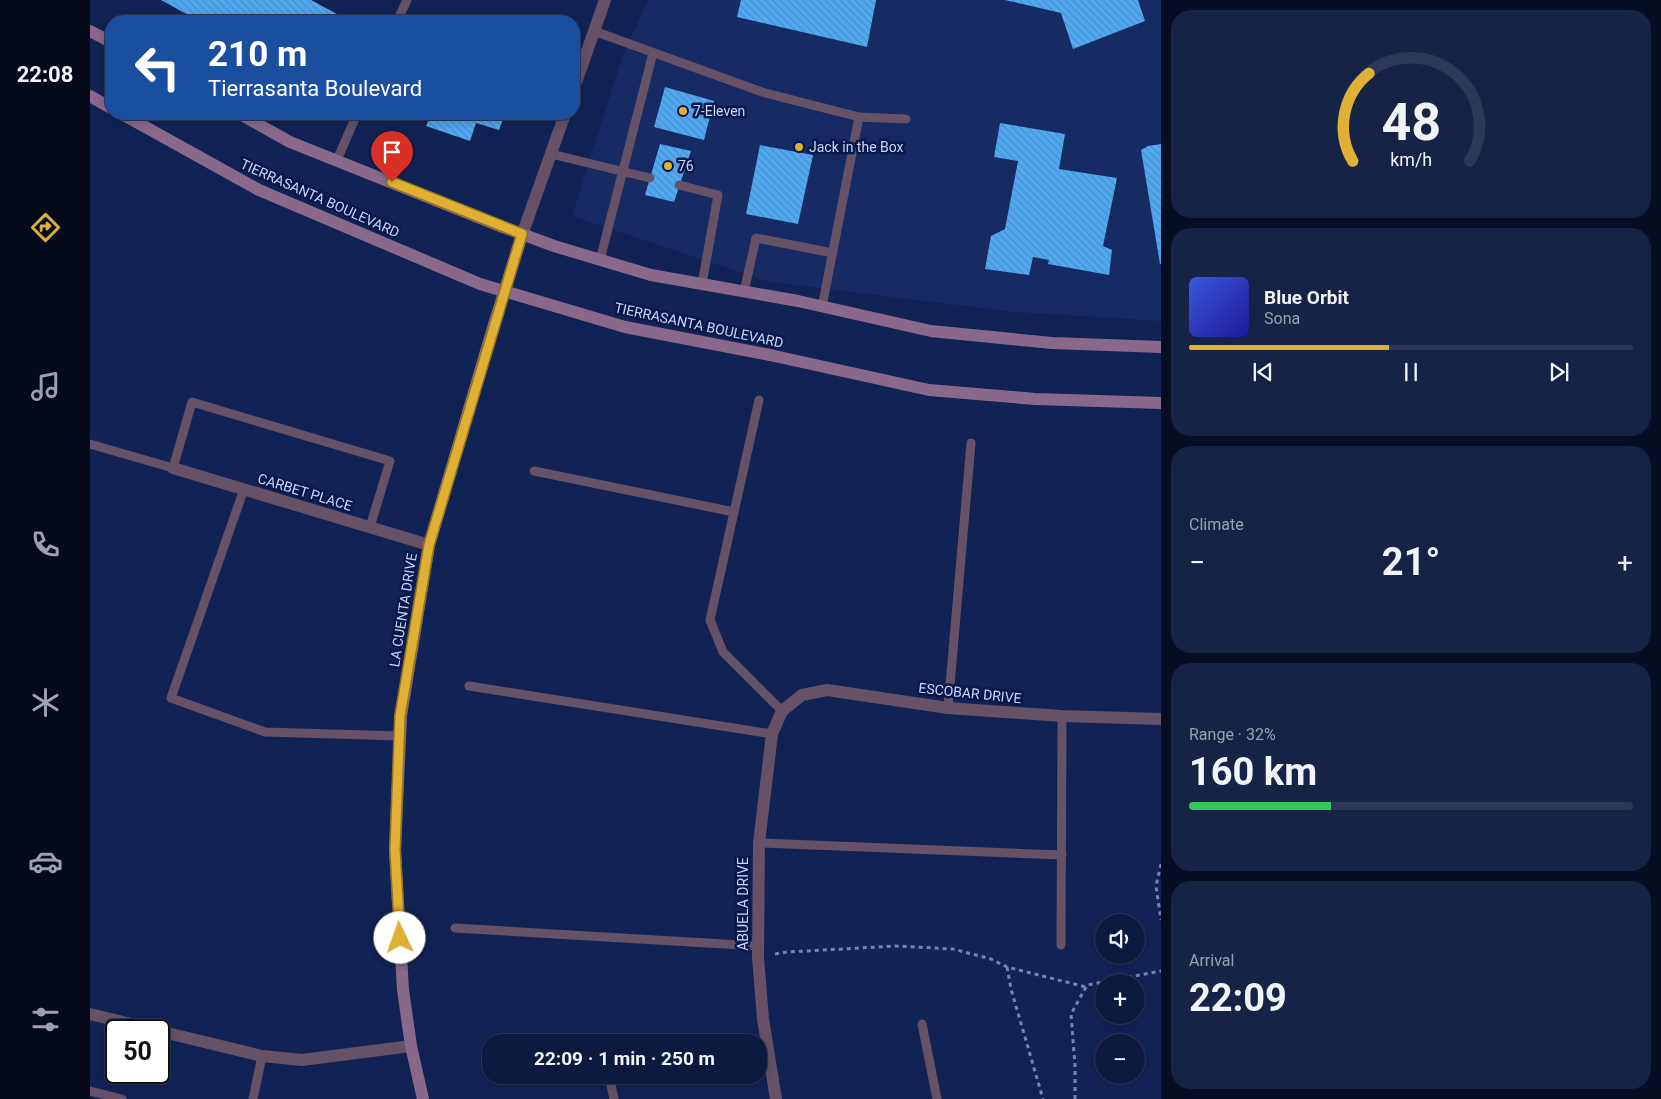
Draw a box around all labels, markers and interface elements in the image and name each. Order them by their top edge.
text: 210 m [208,34,307,75]
icon: left [125,35,190,100]
text: 22:08 [17,62,73,87]
text: Tierrasanta Boulevard [208,76,422,101]
text: 48 [1381,92,1441,153]
place label: 7-Eleven [693,103,745,119]
marker: 7-Eleven [677,105,689,117]
pin [371,131,413,182]
icon: arrive [378,138,406,166]
place label: Jack in the Box [809,139,904,155]
marker: Jack in the Box [793,141,805,153]
text: km/h [1390,149,1432,170]
street label: TIERRASANTA BOULEVARD [238,156,402,240]
place label: 76 [678,158,694,174]
marker: 76 [662,160,674,172]
icon: directions [28,210,63,245]
text: Blue Orbit [1264,286,1349,309]
street label: TIERRASANTA BOULEVARD [613,299,785,351]
text: Sona [1264,309,1300,328]
icon: previous [1249,358,1277,386]
icon: pause [1397,358,1425,386]
icon: next [1545,358,1573,386]
icon: music [28,369,63,404]
street label: CARBET PLACE [256,470,354,514]
text: Climate [1189,515,1244,534]
icon: phone [28,527,63,562]
text: 21° [1382,540,1440,584]
text: − [1189,546,1205,579]
text: + [1617,546,1633,579]
street label: LA CUENTA DRIVE [386,552,420,668]
street label: ESCOBAR DRIVE [918,680,1022,706]
icon: climate [28,685,63,720]
text: Range · 32% [1189,725,1276,744]
text: 160 km [1189,750,1317,794]
icon: car [28,844,63,879]
street label: ABUELA DRIVE [735,857,751,951]
position arrow [373,911,425,963]
map controls [1095,914,1145,1084]
button: sound [1095,914,1145,964]
text: Arrival [1189,951,1234,970]
button: + [1095,974,1145,1024]
text: 22:09 [1189,976,1287,1020]
icon: filters [28,1002,63,1037]
speed limit sign: 50 [105,1019,170,1084]
button: − [1095,1034,1145,1084]
text: 22:09 · 1 min · 250 m [534,1047,715,1070]

